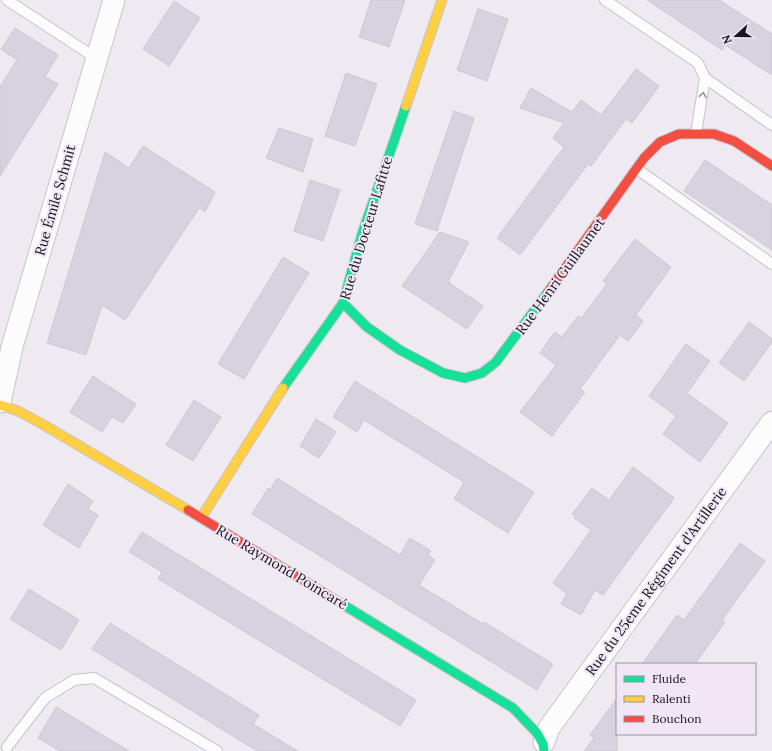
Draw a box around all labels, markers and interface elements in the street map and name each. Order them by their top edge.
north arrow [716,16,756,56]
text: N [718,33,735,46]
one-way arrow [698,92,706,98]
street label: Rue Émile Schmit [31,142,80,258]
street label: Rue du Docteur Lafitte [336,154,397,302]
street label: Rue Henri Guillaumet [511,213,609,338]
street label: Rue du 25eme Régiment d'Artillerie [581,483,731,679]
street label: Rue Raymond Poincaré [213,521,351,614]
legend [616,663,756,735]
text: Fluide [652,671,687,686]
text: Ralenti [652,691,691,706]
text: Bouchon [652,711,702,726]

